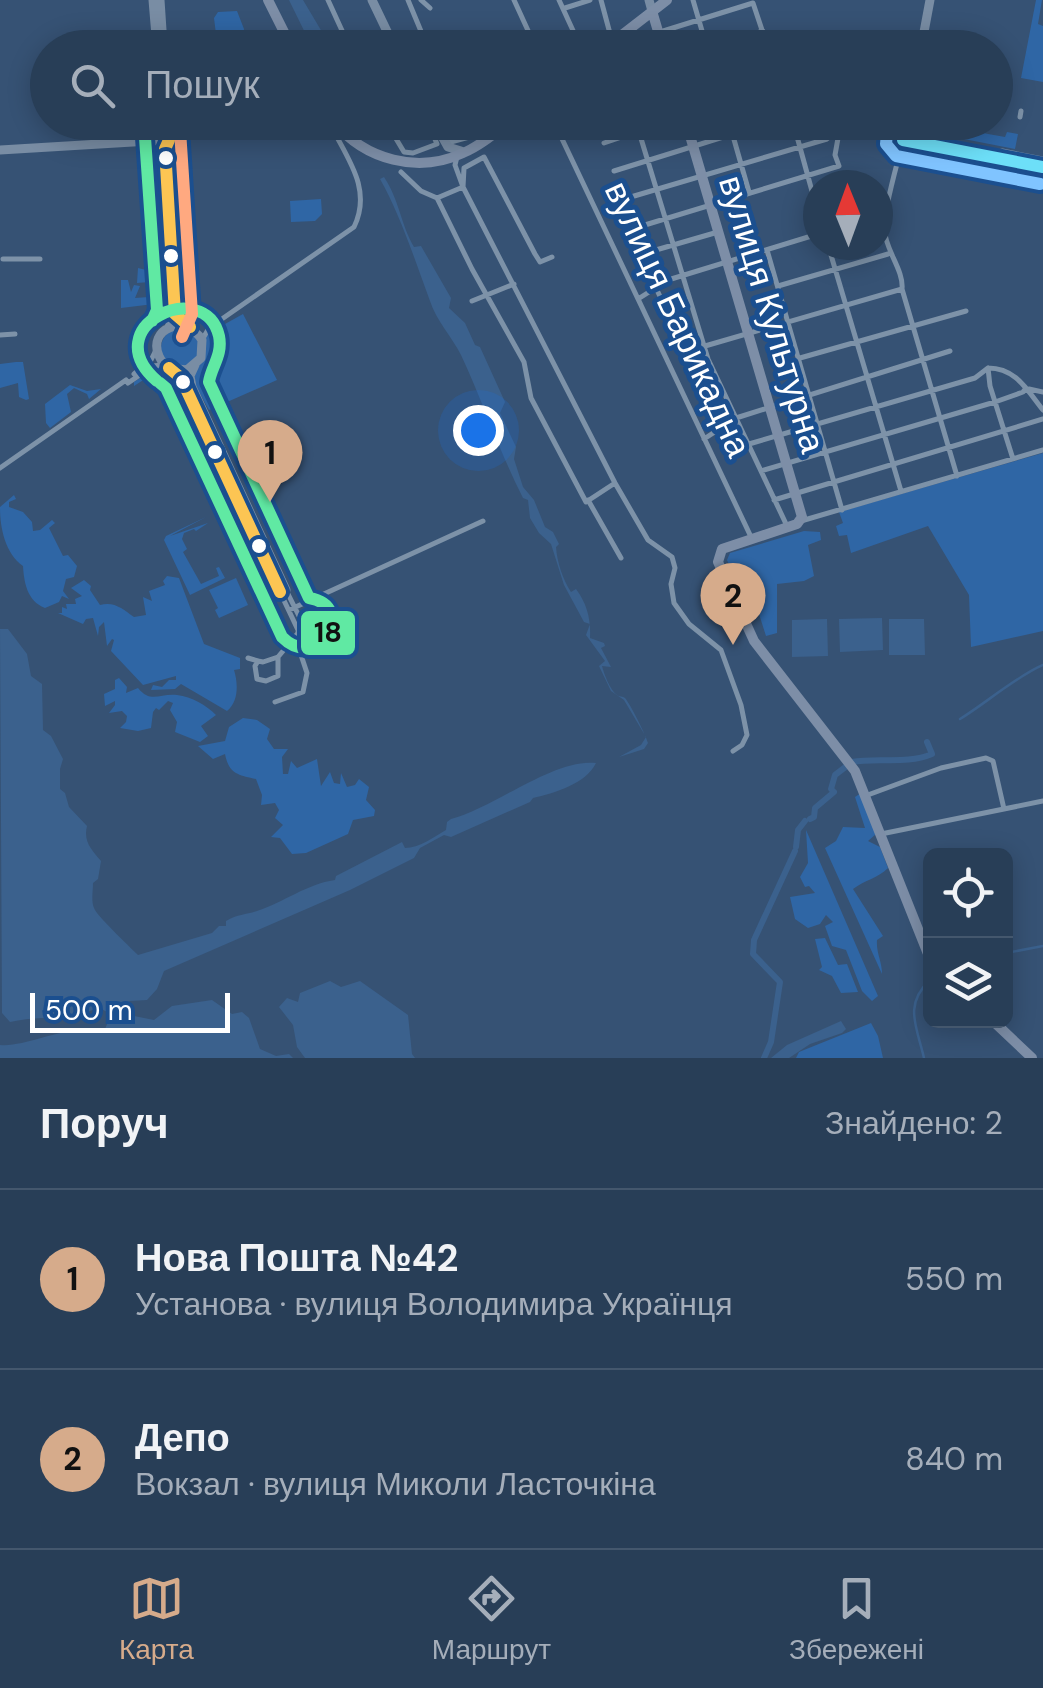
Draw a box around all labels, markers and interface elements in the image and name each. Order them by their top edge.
search box [30,30,1013,140]
icon: search [65,58,120,113]
text: Пошук [145,60,260,110]
unlabelled marker [156,148,176,168]
street label: вулиця Культурна [708,170,836,459]
north arrow [803,170,893,260]
street label: вулиця Барикадна [594,174,762,465]
unlabelled marker [161,246,181,266]
unlabelled marker [173,372,193,392]
your location [453,405,504,456]
pin: 1 [238,420,302,502]
unlabelled marker [205,442,225,462]
unlabelled marker [249,536,269,556]
pin: 2 [700,562,766,645]
line badge: 18 [299,609,357,657]
text: 18 [314,614,342,651]
map controls [923,848,1013,1028]
button: locate [923,848,1013,938]
button: layers [923,938,1013,1028]
scale bar [30,988,230,1032]
text: 500 m [45,992,133,1029]
text: Поруч [40,1096,169,1151]
text: Знайдено: 2 [825,1102,1003,1144]
text: Нова Пошта №42 [135,1233,458,1283]
text: 1 [67,1258,78,1300]
text: 550 m [905,1258,1003,1300]
text: Установа · вулиця Володимира Українця [135,1283,733,1325]
text: Депо [135,1413,230,1463]
text: 2 [63,1438,82,1480]
text: 840 m [905,1438,1003,1480]
text: Вокзал · вулиця Миколи Ласточкіна [135,1463,656,1505]
tab: Карта [119,1571,194,1668]
tab: Маршрут [432,1571,551,1668]
tab: Збережені [789,1571,924,1668]

